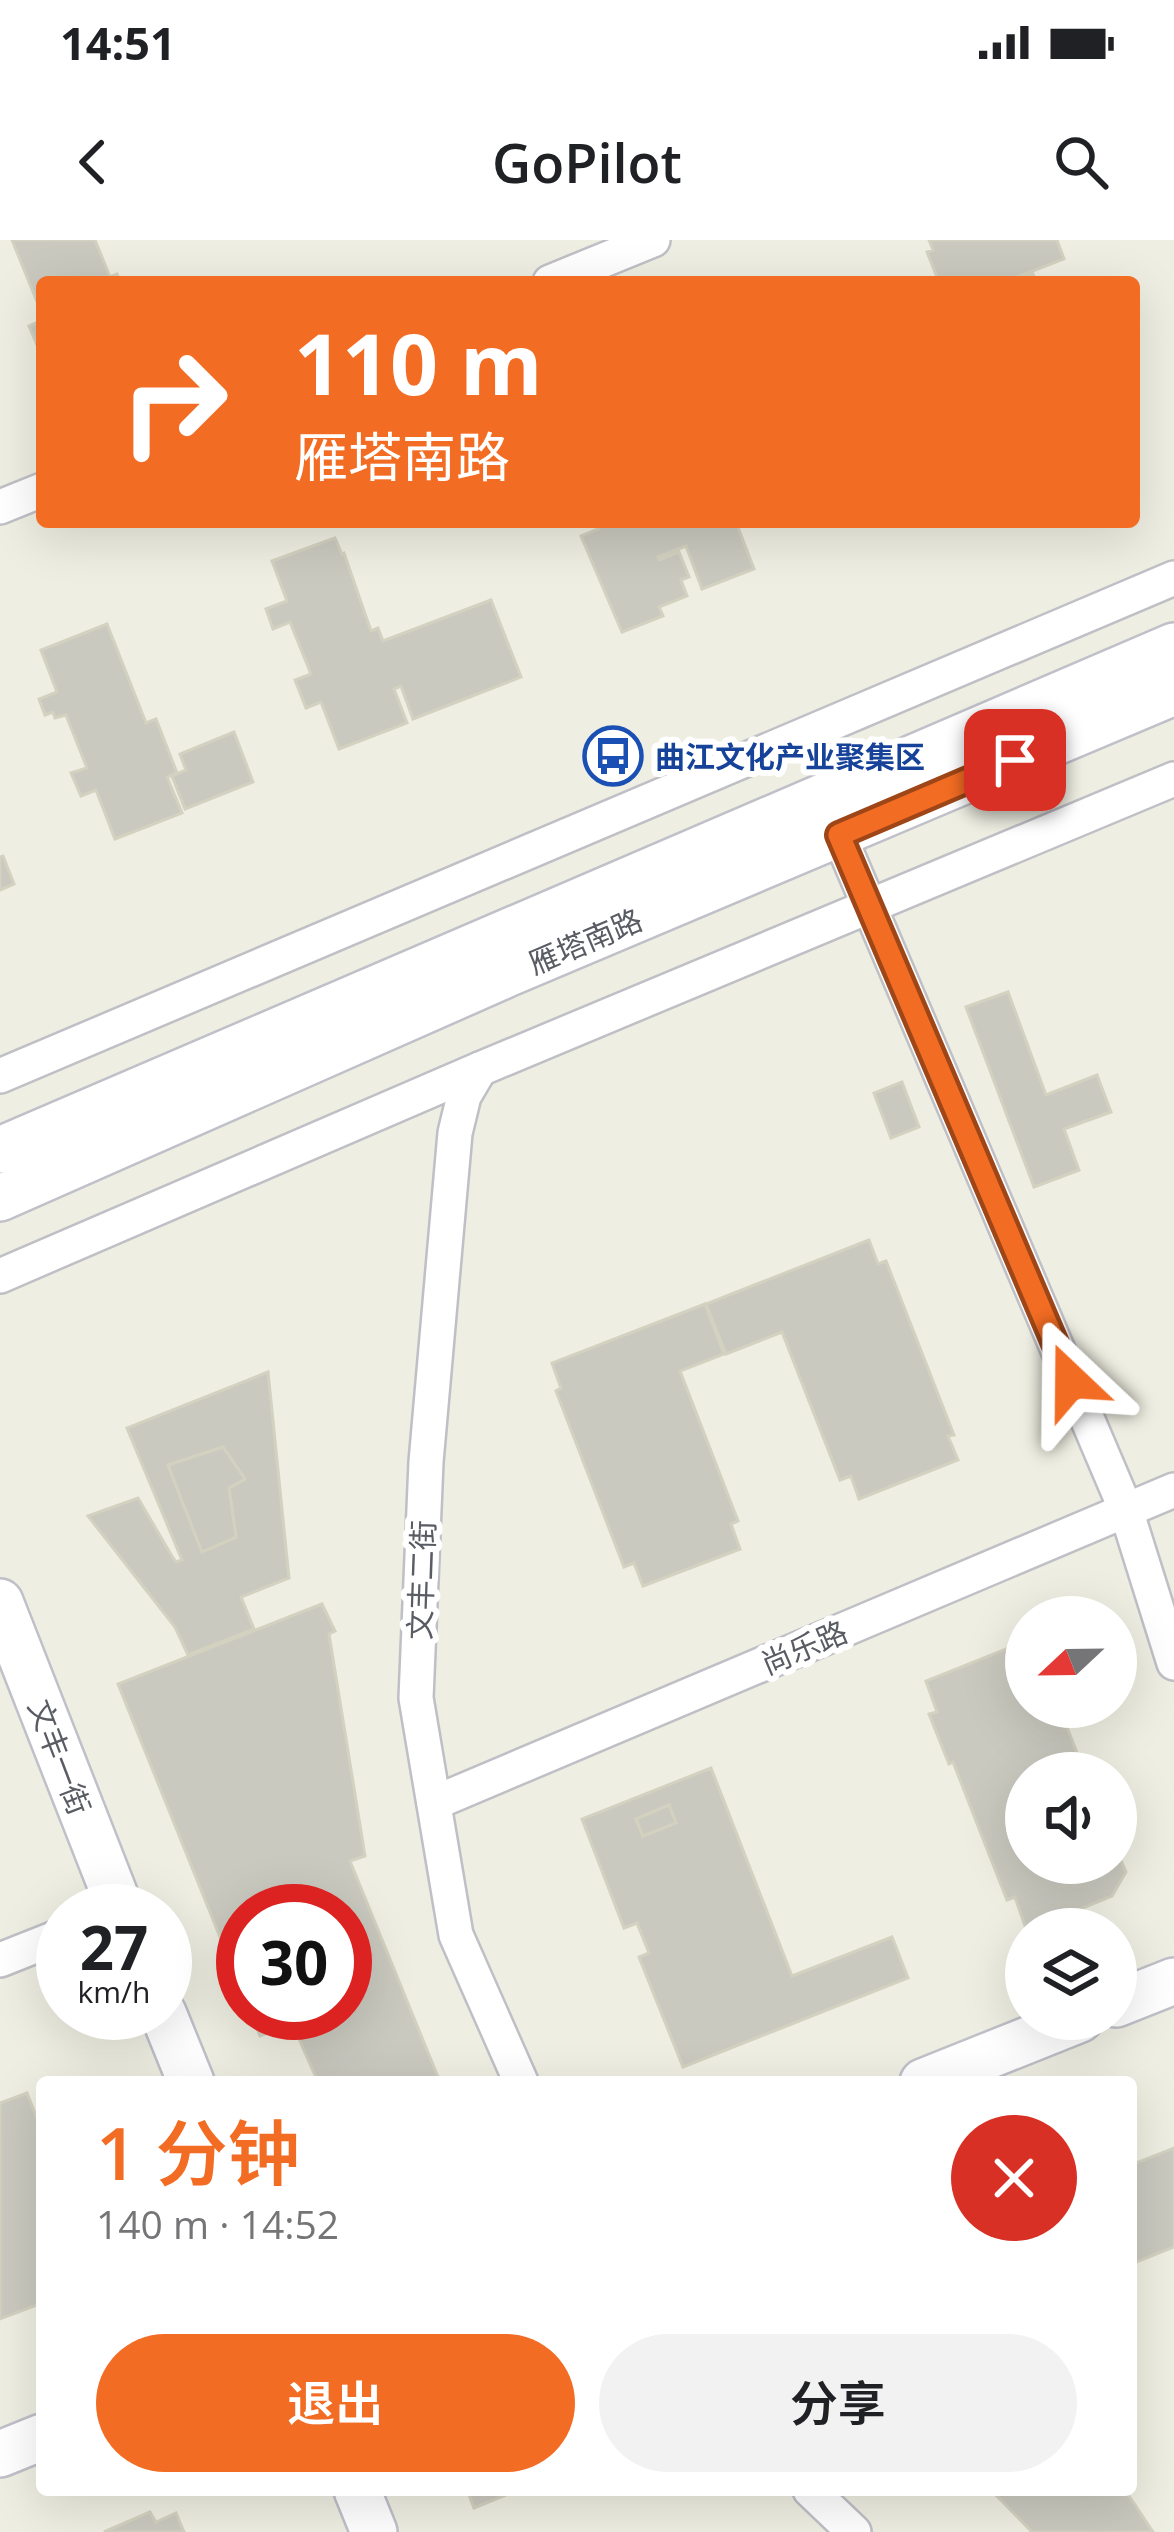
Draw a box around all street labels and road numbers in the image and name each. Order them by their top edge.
street label: 雁塔南路 [522,899,648,983]
street label: 文丰二街 [398,1519,444,1641]
street label: 尚乐路 [755,1611,853,1683]
street label: 文丰一街 [19,1694,101,1820]

